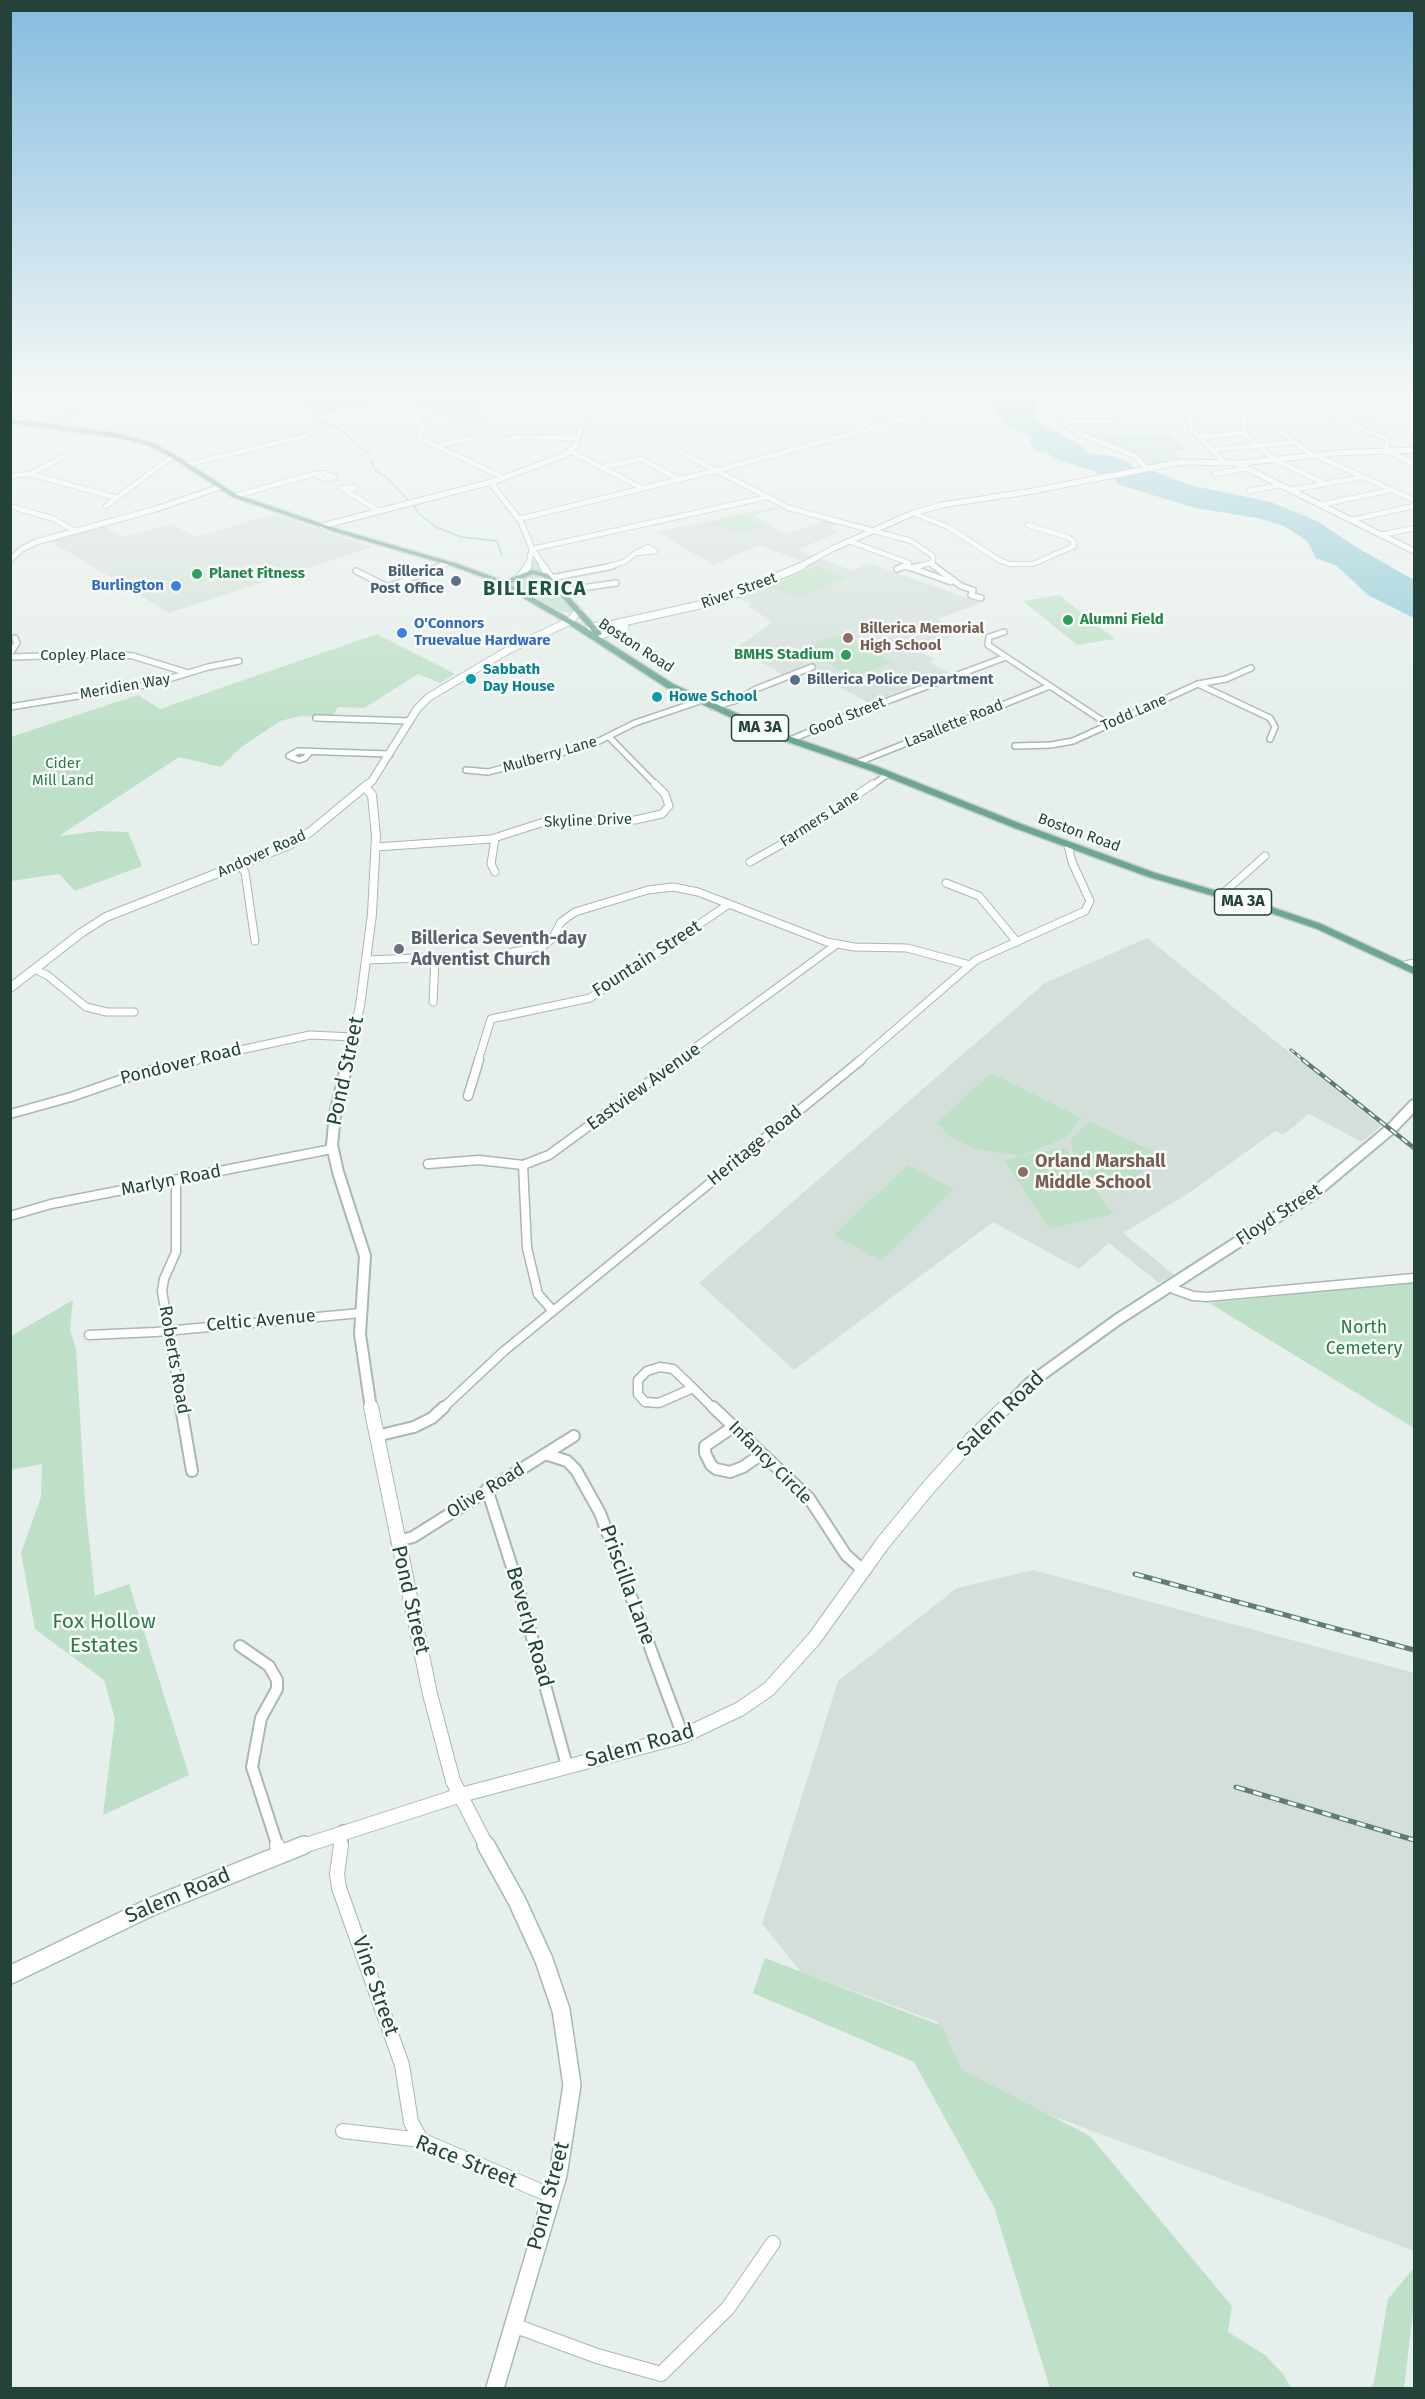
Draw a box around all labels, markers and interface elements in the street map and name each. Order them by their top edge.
place label: Billerica Post Office [370,563,444,598]
place label: Planet Fitness [209,565,305,583]
marker: Planet Fitness [190,567,204,581]
street label: River Street [699,569,779,613]
marker: Billerica Post Office [449,574,463,588]
place label: Burlington [92,577,164,595]
district label: BILLERICA [483,577,587,601]
marker: Burlington [169,579,183,593]
place label: Alumni Field [1080,611,1164,629]
marker: Alumni Field [1061,613,1075,627]
place label: O'Connors Truevalue Hardware [414,615,551,650]
street label: Boston Road [595,615,677,677]
place label: Billerica Memorial High School [860,620,984,655]
marker: O'Connors Truevalue Hardware [395,626,409,640]
marker: Billerica Memorial High School [841,631,855,645]
place label: BMHS Stadium [734,646,834,664]
street label: Copley Place [40,647,126,665]
marker: BMHS Stadium [839,648,853,662]
place label: Sabbath Day House [483,661,555,696]
street label: Meridien Way [79,670,171,704]
place label: Billerica Police Department [807,671,994,689]
marker: Sabbath Day House [464,672,478,686]
marker: Billerica Police Department [788,673,802,687]
place label: Howe School [669,688,757,706]
marker: Howe School [650,690,664,704]
street label: Todd Lane [1098,691,1170,735]
street label: Good Street [806,694,888,740]
street label: Lasallette Road [902,696,1006,752]
road number: MA 3A [732,715,789,741]
street label: Mulberry Lane [501,733,599,777]
park label: Cider Mill Land [32,755,94,790]
street label: Farmers Lane [777,787,863,851]
street label: Skyline Drive [544,810,632,832]
street label: Boston Road [1035,810,1123,856]
street label: Andover Road [215,826,309,882]
road number: MA 3A [1214,889,1272,915]
street label: Fountain Street [589,916,705,1002]
place label: Billerica Seventh-day Adventist Church [411,928,586,970]
marker: Billerica Seventh-day Adventist Church [392,942,406,956]
street label: Pond Street [322,1014,370,1128]
street label: Pondover Road [118,1039,244,1089]
street label: Eastview Avenue [583,1039,705,1135]
street label: Heritage Road [703,1101,807,1191]
place label: Orland Marshall Middle School [1035,1151,1166,1194]
street label: Marlyn Road [119,1161,223,1201]
marker: Orland Marshall Middle School [1016,1165,1030,1179]
street label: Floyd Street [1232,1179,1326,1251]
street label: Roberts Road [154,1304,194,1416]
street label: Celtic Avenue [206,1305,316,1337]
park label: North Cemetery [1326,1317,1402,1360]
street label: Salem Road [952,1366,1050,1462]
street label: Infancy Circle [724,1417,816,1509]
street label: Olive Road [443,1459,529,1523]
street label: Priscilla Lane [594,1521,660,1649]
street label: Pond Street [385,1543,435,1657]
street label: Beverly Road [500,1564,558,1690]
park label: Fox Hollow Estates [52,1609,156,1659]
street label: Salem Road [583,1718,697,1774]
street label: Salem Road [121,1862,235,1930]
street label: Vine Street [346,1933,404,2039]
street label: Race Street [411,2130,521,2194]
street label: Pond Street [522,2139,576,2253]

